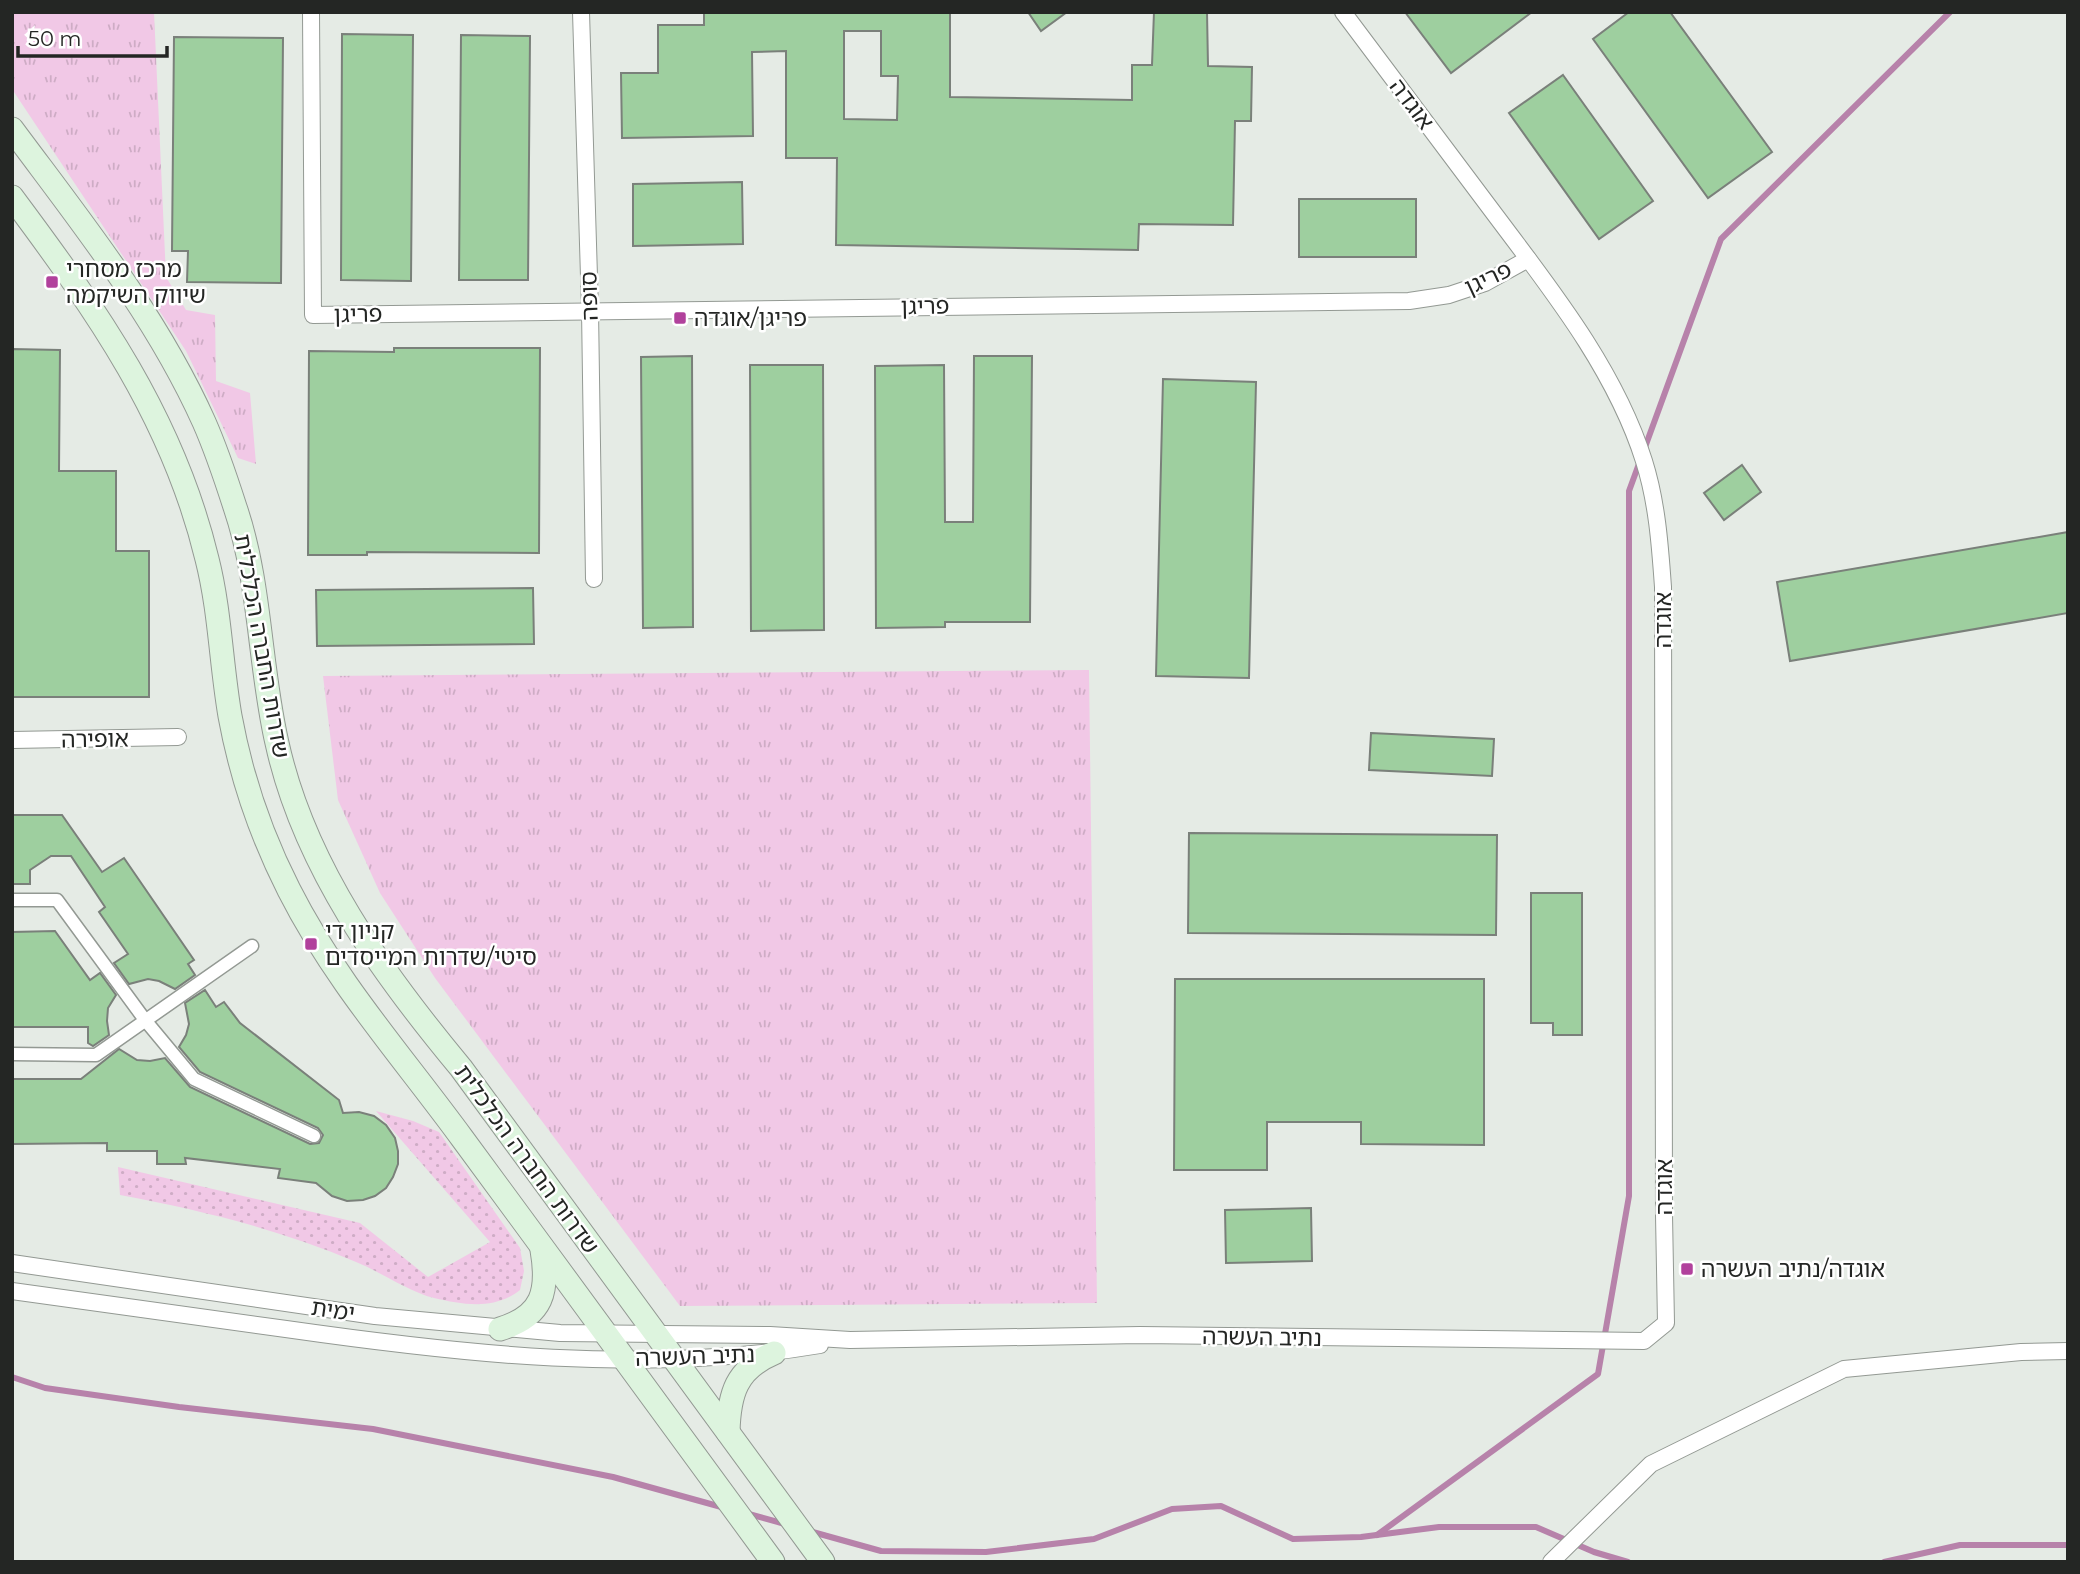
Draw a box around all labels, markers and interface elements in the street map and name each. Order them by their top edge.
scale bar [18,14,166,58]
text: 50 m [28,26,82,51]
street label: אוגדה [1384,73,1440,135]
place label: מרכז מסחרי שיווק השיקמה [66,255,206,309]
street label: פריגן [1460,255,1516,301]
street label: סופה [574,271,604,321]
marker: מרכז מסחרי שיווק השיקמה [44,274,60,290]
street label: פריגן [900,292,950,320]
street label: פריגן [333,300,383,328]
place label: פריגן/אוגדה [694,304,807,332]
marker: פריגן/אוגדה [672,310,688,326]
street label: שדרות החברה הכלכלית [228,532,296,760]
street label: אוגדה [1649,592,1677,648]
street label: אופירה [61,724,129,754]
place label: קניון די סיטי/שדרות המייסדים [325,917,537,971]
marker: קניון די סיטי/שדרות המייסדים [303,936,319,952]
street label: שדרות החברה הכלכלית [449,1059,605,1259]
street label: אוגדה [1650,1159,1678,1215]
place label: אוגדה/נתיב העשרה [1701,1255,1885,1283]
marker: אוגדה/נתיב העשרה [1679,1261,1695,1277]
street label: ימית [309,1293,357,1327]
street label: נתיב העשרה [1202,1322,1322,1352]
street label: נתיב העשרה [635,1340,755,1372]

